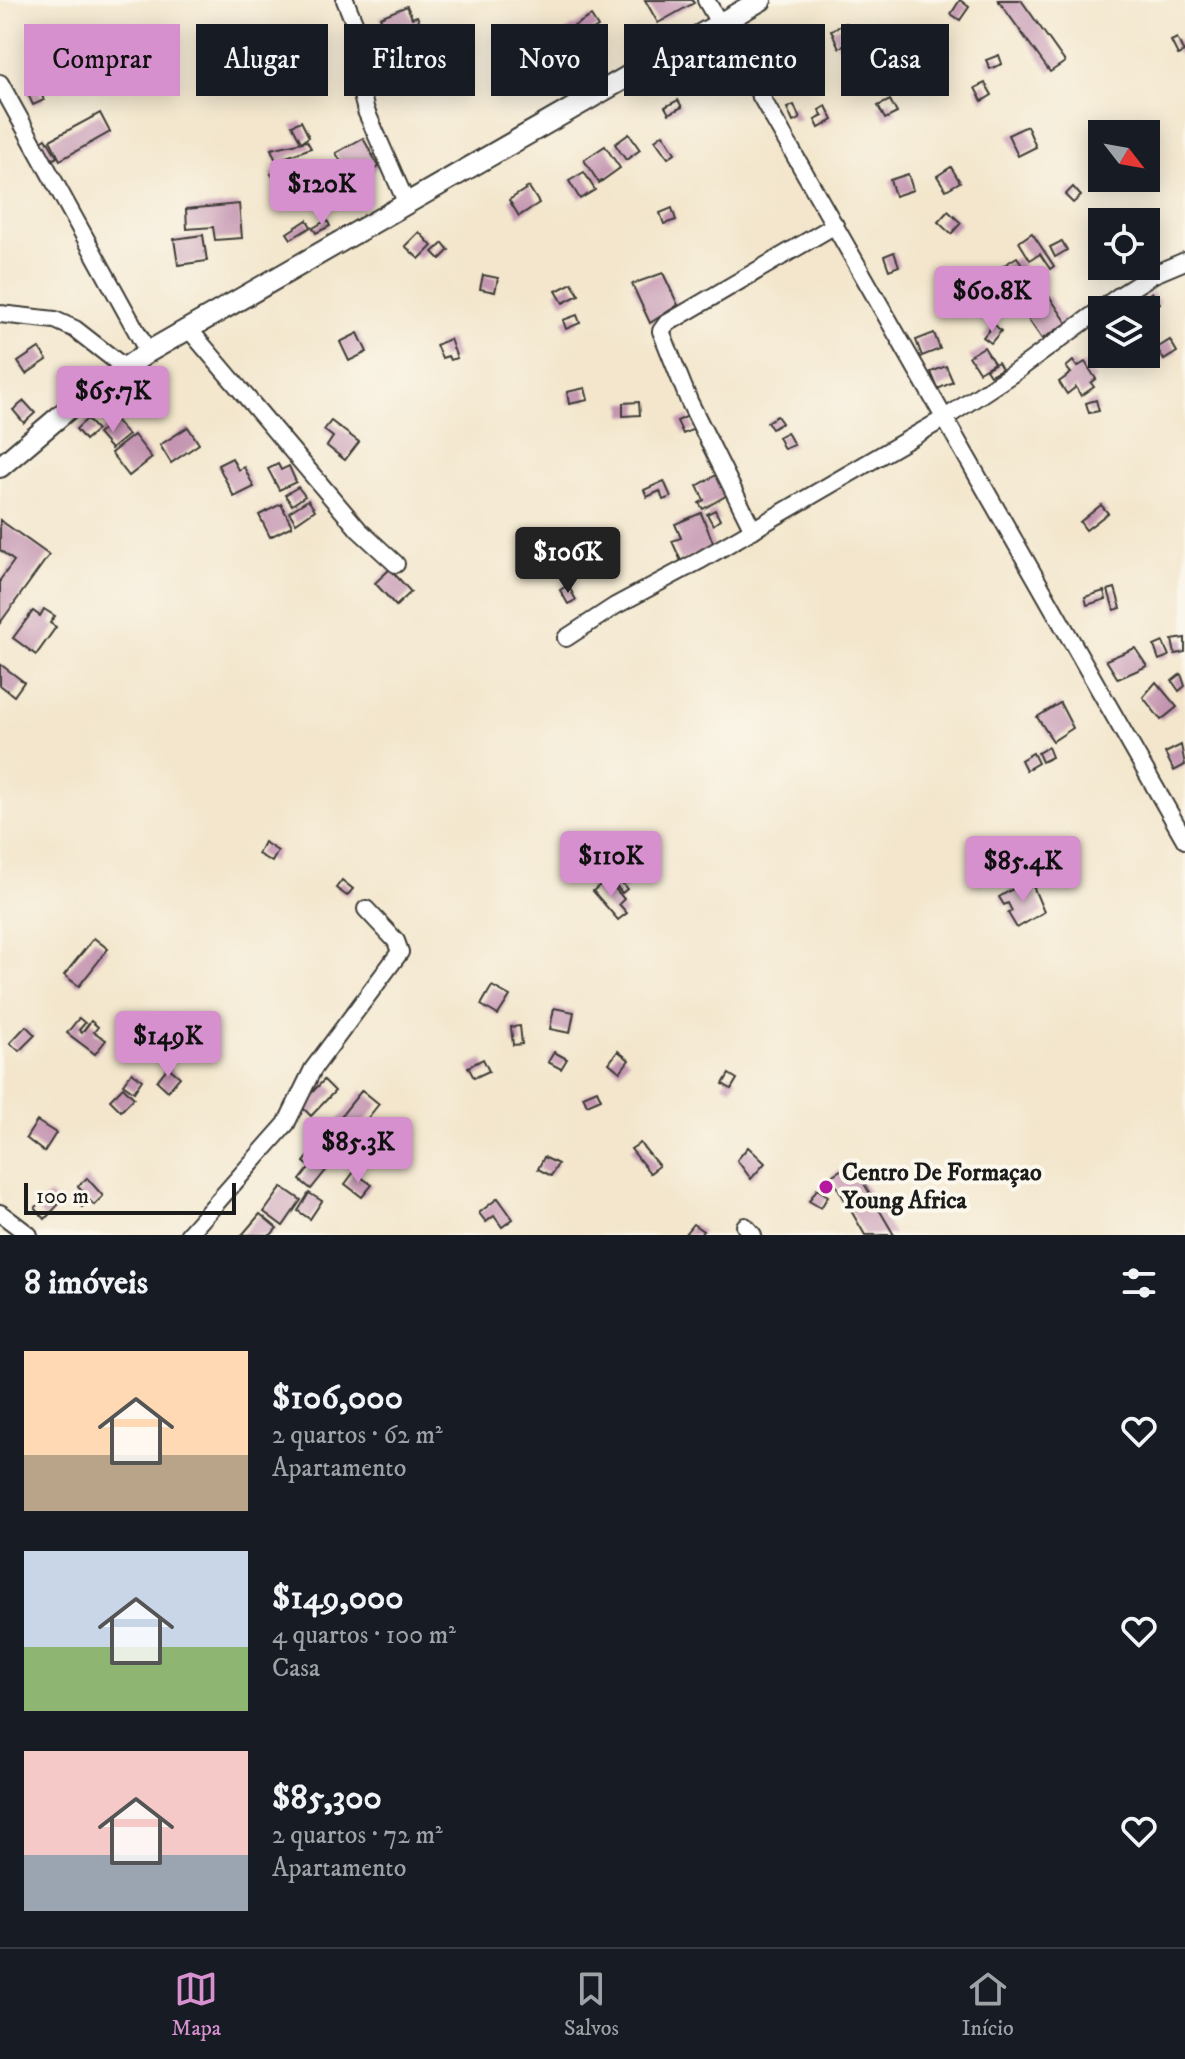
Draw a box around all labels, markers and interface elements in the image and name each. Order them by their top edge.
chip: Comprar [24,24,180,96]
chip: Alugar [196,24,328,96]
chip: Filtros [344,24,475,96]
chip: Novo [491,24,608,96]
chip: Apartamento [624,24,825,96]
chip: Casa [841,24,949,96]
north arrow [1088,120,1160,192]
map controls [1088,120,1160,368]
pin: $120K [266,159,378,227]
text: $120K [288,168,356,201]
button: locate [1088,208,1160,280]
pin: $60.8K [927,266,1057,334]
text: $60.8K [952,275,1032,308]
button: layers [1088,296,1160,368]
pin: $65.7K [48,366,178,434]
text: $65.7K [75,375,151,408]
pin: $106K [512,527,624,595]
text: $106K [533,536,603,569]
pin: $110K [555,831,667,899]
pin: $85.4K [958,836,1088,904]
text: $110K [578,840,644,873]
text: $85.4K [984,845,1063,878]
pin: $149K [112,1011,224,1079]
text: $149K [133,1020,203,1053]
pin: $85.3K [293,1117,423,1185]
text: $85.3K [321,1126,395,1159]
place label: Centro De Formaçao Young Africa [841,1158,1042,1216]
marker: Centro De Formaçao Young Africa [817,1178,835,1196]
scale bar [24,1179,236,1215]
text: 100 m [36,1183,89,1210]
icon: filters [1117,1261,1161,1305]
text: 8 imóveis [24,1262,148,1304]
text: $106,000 [272,1377,403,1419]
icon: home [88,1383,184,1479]
icon: heart [1117,1409,1161,1453]
text: 2 quartos · 62 m² [272,1419,443,1452]
text: Apartamento [272,1452,406,1485]
text: $149,000 [272,1577,404,1619]
icon: home [88,1583,184,1679]
icon: heart [1117,1609,1161,1653]
text: 4 quartos · 100 m² [272,1619,456,1652]
text: Casa [272,1652,320,1685]
text: $85,300 [272,1777,382,1819]
icon: home [88,1783,184,1879]
icon: heart [1117,1809,1161,1853]
text: 2 quartos · 72 m² [272,1819,443,1852]
text: Apartamento [272,1852,406,1885]
tab: Mapa [171,1967,221,2042]
tab: Salvos [564,1967,619,2042]
tab: Início [962,1967,1014,2042]

